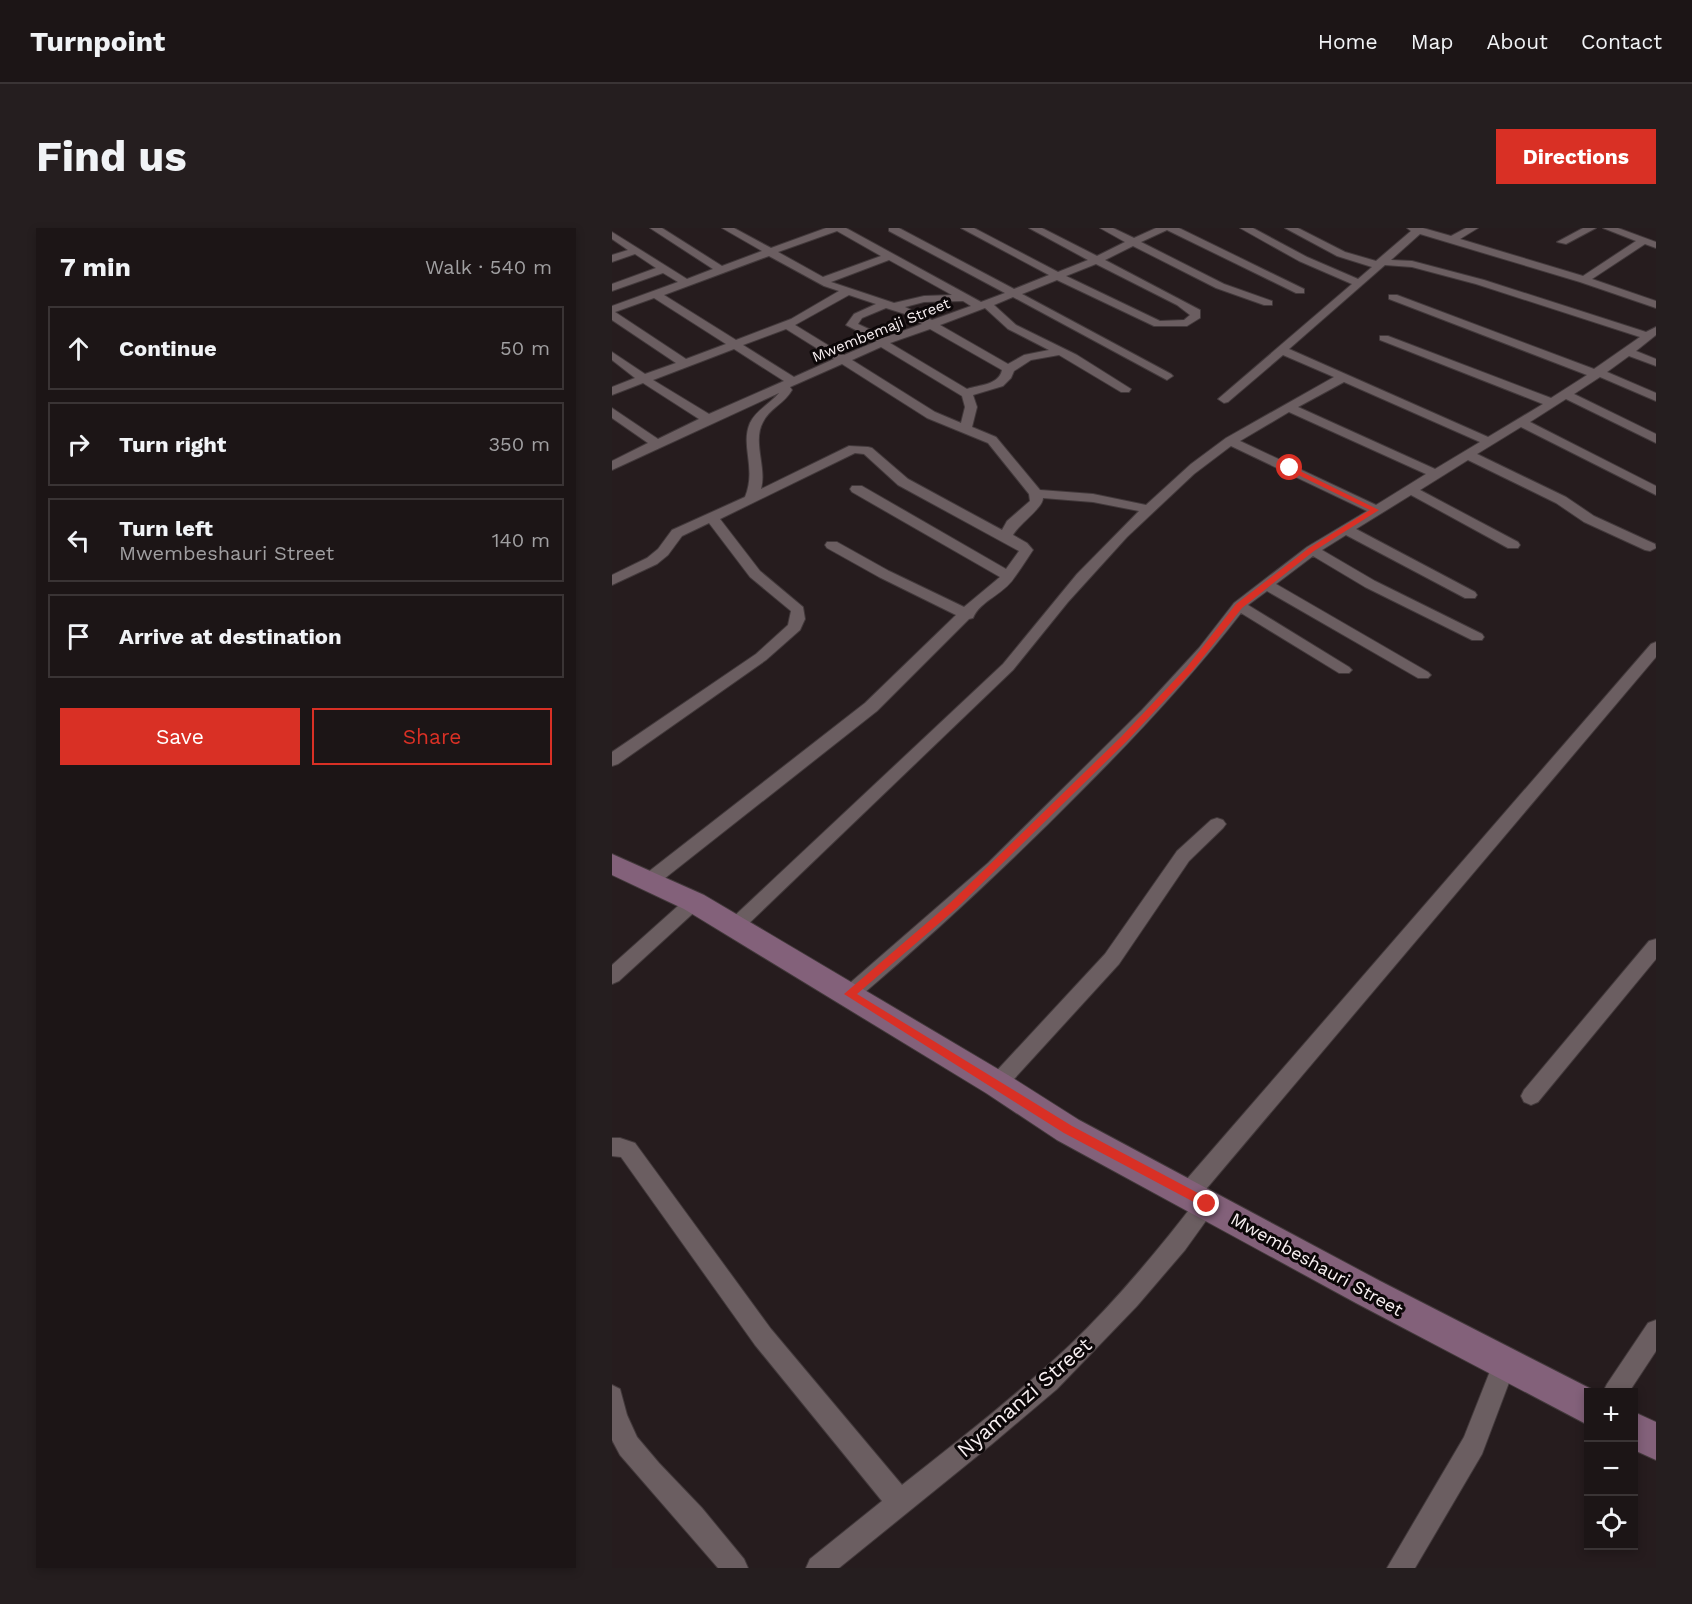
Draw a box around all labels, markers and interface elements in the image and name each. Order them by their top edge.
text: Turnpoint [30,25,165,58]
text: Home [1318,29,1378,54]
text: Map [1411,29,1454,54]
text: About [1487,29,1548,54]
text: Contact [1581,29,1662,54]
button: Directions [1496,129,1656,184]
text: Find us [36,132,187,181]
text: 7 min [60,252,131,282]
text: Walk · 540 m [425,255,552,279]
street label: Mwembemaji Street [809,294,953,366]
icon: ahead [62,332,95,365]
text: Continue [119,336,217,361]
text: 50 m [500,336,550,360]
icon: right [62,428,95,461]
text: Turn right [119,432,226,457]
text: 350 m [488,432,550,456]
route start [1276,454,1302,480]
text: Turn left [119,516,213,541]
icon: left [62,524,95,557]
text: 140 m [492,528,550,552]
text: Mwembeshauri Street [119,541,334,565]
icon: arrive [62,620,95,653]
text: Arrive at destination [119,624,342,649]
button: Save [60,708,300,765]
button: Share [312,708,552,765]
route end [1193,1190,1219,1216]
street label: Mwembeshauri Street [1227,1208,1407,1320]
street label: Nyamanzi Street [952,1332,1096,1462]
map controls [1584,1388,1638,1550]
button: + [1584,1388,1638,1442]
button: − [1584,1442,1638,1496]
button: locate [1584,1496,1638,1550]

